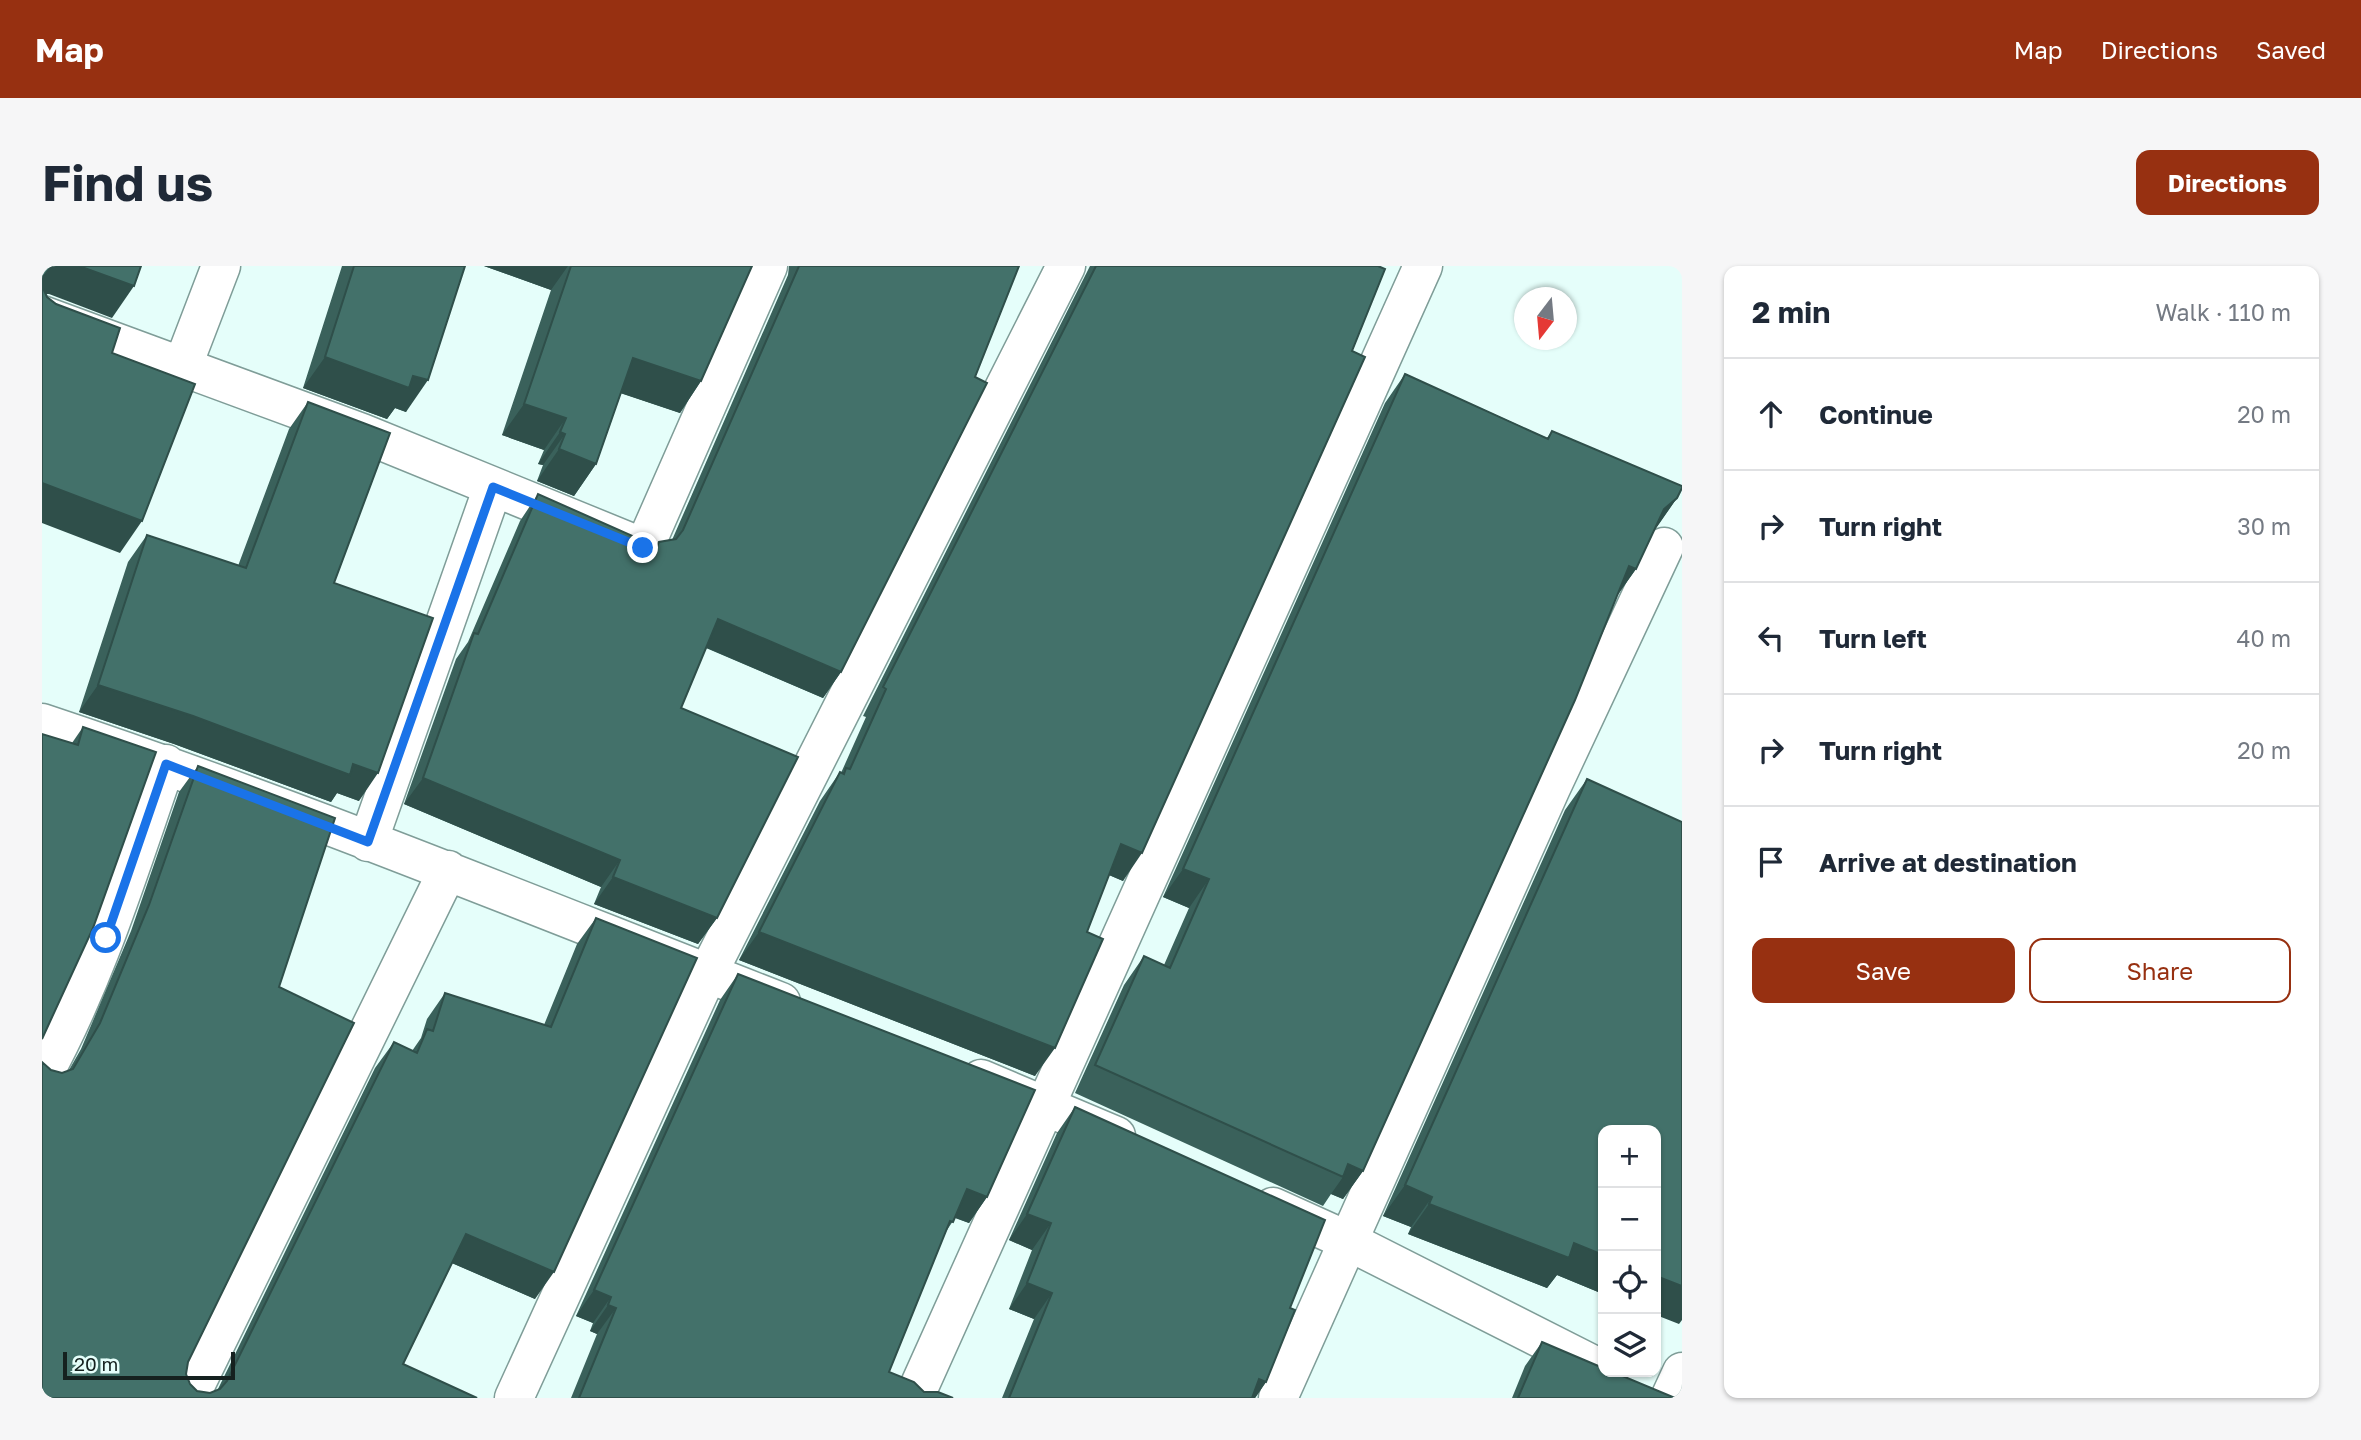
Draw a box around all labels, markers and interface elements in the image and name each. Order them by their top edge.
text: Map [35,30,104,69]
text: Map [2014,35,2063,64]
text: Directions [2101,35,2218,64]
text: Saved [2256,35,2326,64]
button: Directions [2136,150,2319,215]
text: Find us [42,153,213,212]
north arrow [1514,287,1577,350]
text: 2 min [1752,294,1830,330]
text: Walk · 110 m [2155,298,2291,326]
icon: ahead [1752,395,1790,433]
text: Continue [1819,399,1933,430]
text: 20 m [2237,400,2291,428]
icon: right [1752,507,1790,545]
text: Turn right [1819,511,1942,542]
text: 30 m [2237,512,2291,540]
route end [627,532,658,563]
icon: left [1752,619,1790,657]
text: Turn left [1819,623,1927,654]
text: 40 m [2237,624,2291,652]
icon: right [1752,731,1790,769]
text: Turn right [1819,735,1942,766]
text: 20 m [2237,736,2291,764]
icon: arrive [1752,843,1790,881]
text: Arrive at destination [1819,847,2077,878]
route start [90,922,121,953]
button: Save [1752,938,2015,1003]
button: Share [2029,938,2291,1003]
map controls [1598,1125,1661,1377]
button: + [1598,1125,1661,1188]
button: − [1598,1188,1661,1251]
button: locate [1598,1251,1661,1314]
button: layers [1598,1314,1661,1377]
scale bar [63,1349,234,1381]
text: 20 m [74,1352,118,1375]

